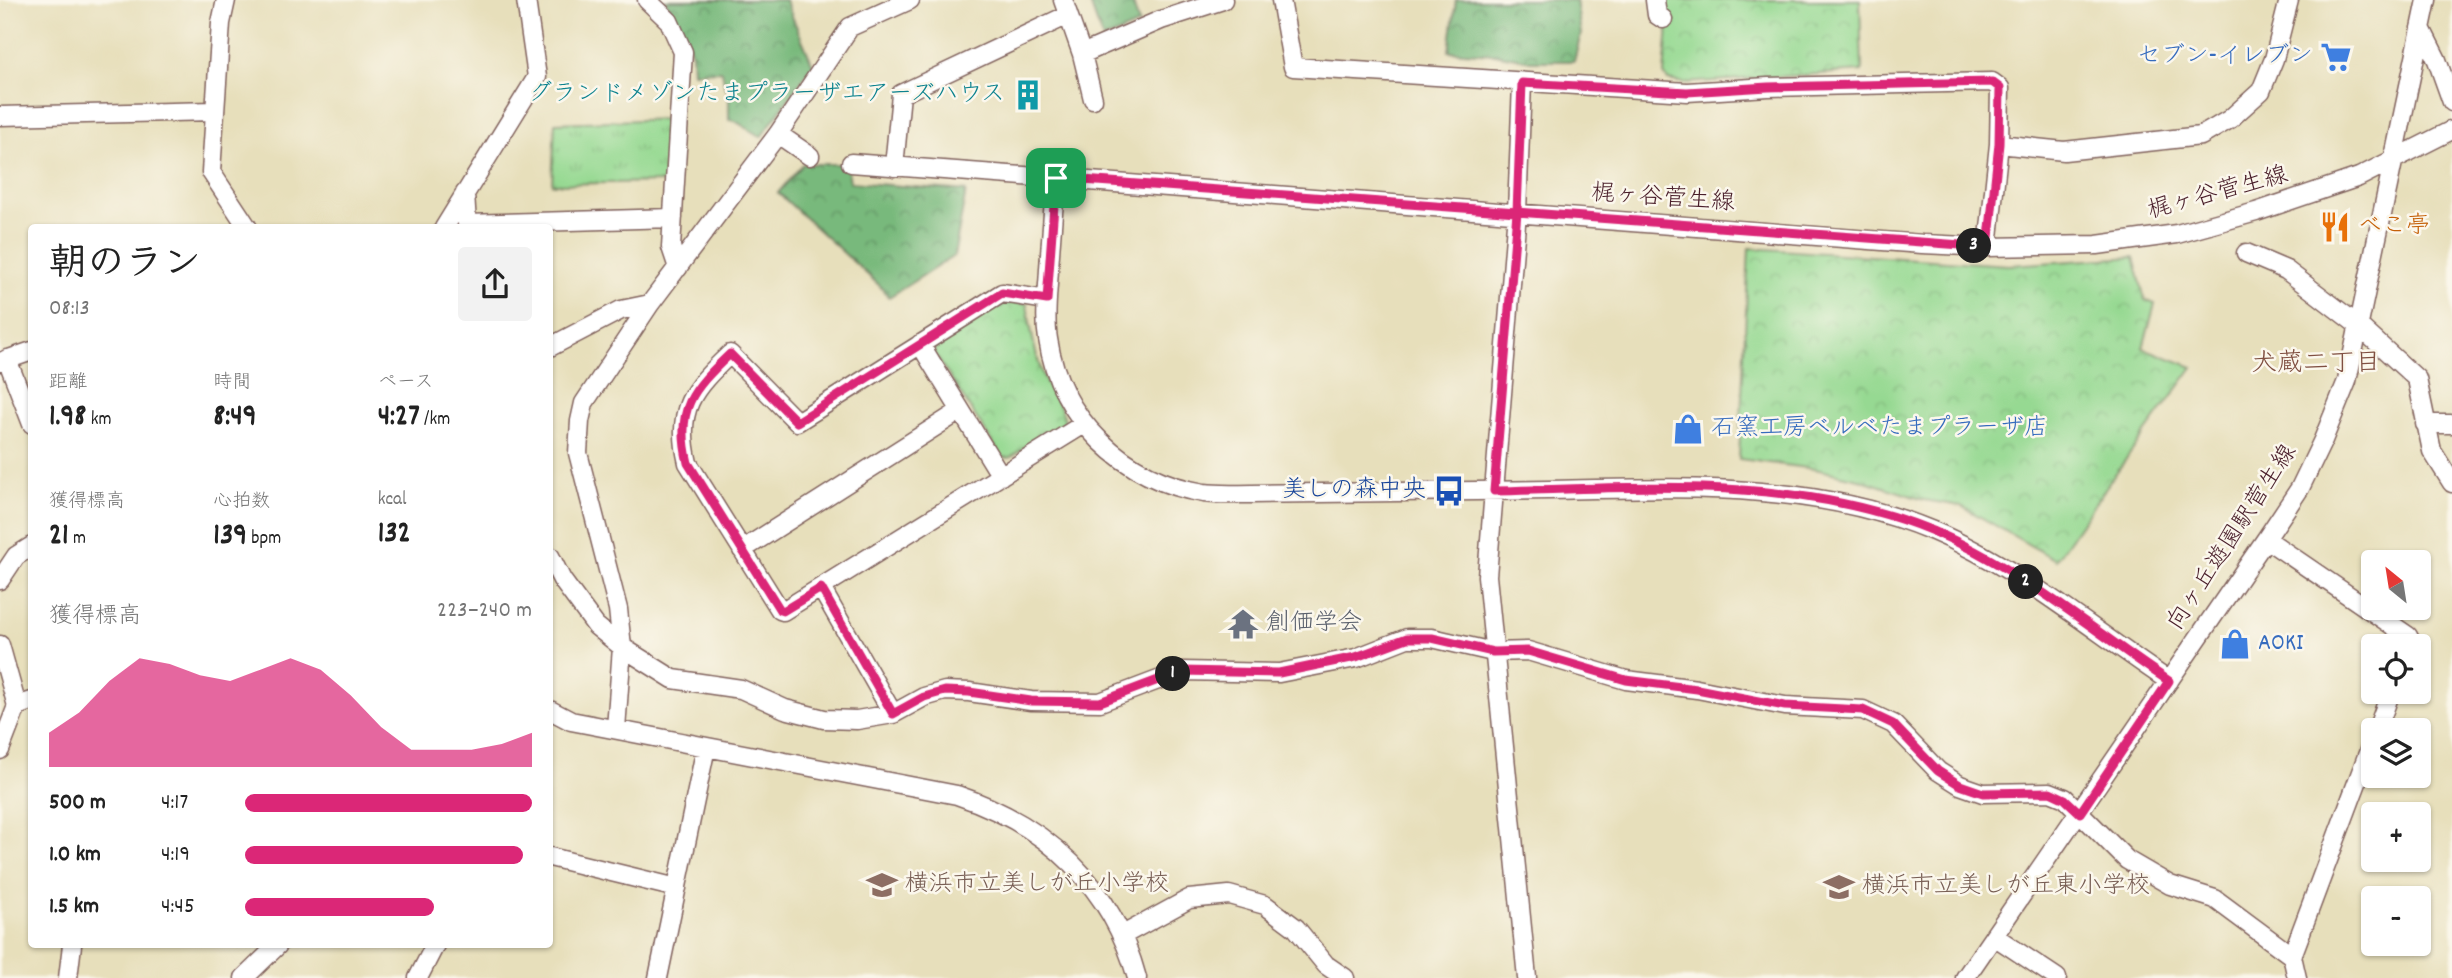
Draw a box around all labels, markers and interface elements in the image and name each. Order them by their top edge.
place label: セブン-イレブン [2137,40,2313,74]
supermarket icon: セブン-イレブン [2319,40,2353,74]
place label: グランドメゾンたまプラーザエアーズハウス [528,78,1005,112]
building icon: グランドメゾンたまプラーザエアーズハウス [1011,78,1045,112]
pin [1026,148,1086,208]
icon: arrive [1037,159,1075,197]
street label: 梶ヶ谷菅生線 [2144,159,2292,229]
street label: 梶ヶ谷菅生線 [1590,177,1736,221]
restaurant icon: べこ亭 [2318,210,2352,244]
place label: べこ亭 [2358,210,2430,244]
pin: 3 [1956,229,1992,264]
text: 3 [1969,232,1978,259]
text: 朝のラン [49,239,201,294]
button: share [458,247,532,321]
text: 08:13 [49,293,90,326]
district label: 犬蔵二丁目 [2251,346,2381,383]
text: 距離 [49,370,87,397]
text: 時間 [213,370,251,397]
text: ペース [378,370,434,397]
text: 1.98 [49,397,86,440]
text: 8:49 [213,397,257,440]
text: 4:27 [378,397,420,440]
text: km [86,407,112,434]
text: /km [420,407,450,434]
shop icon: 石窯工房ベルベたまプラーザ店 [1671,412,1705,446]
place label: 石窯工房ベルベたまプラーザ店 [1711,412,2048,446]
street label: 向ヶ丘遊園駅菅生線 [2160,438,2306,638]
place label: 美しの森中央 [1282,474,1426,508]
bus stop icon: 美しの森中央 [1432,474,1466,508]
text: kcal [378,487,407,514]
text: 獲得標高 [49,489,125,516]
text: 心拍数 [213,489,270,516]
text: 132 [378,514,411,557]
text: 21 [49,516,69,559]
text: 139 [213,516,247,559]
text: m [69,526,86,553]
text: bpm [247,526,281,553]
north arrow [2361,550,2431,620]
map controls [2361,550,2431,956]
pin: 2 [2008,564,2044,600]
text: 2 [2021,568,2030,595]
text: 223–240 m [437,595,532,628]
text: 獲得標高 [49,601,141,634]
temple icon: 創価学会 [1226,607,1260,641]
place label: 創価学会 [1266,607,1362,641]
shop icon: AOKI [2218,627,2252,661]
place label: AOKI [2258,627,2304,661]
button: locate [2361,634,2431,704]
pin: 1 [1156,656,1190,692]
text: 1 [1170,660,1175,687]
button: layers [2361,718,2431,788]
text: 500 m [49,787,106,820]
text: 4:17 [161,787,188,820]
button: + [2361,802,2431,872]
text: 1.0 km [49,839,101,872]
text: 4:19 [161,839,190,872]
school or university icon: 横浜市立美しが丘小学校 [865,868,899,902]
place label: 横浜市立美しが丘小学校 [905,868,1169,902]
school or university icon: 横浜市立美しが丘東小学校 [1822,870,1856,904]
place label: 横浜市立美しが丘東小学校 [1862,870,2150,904]
button: − [2361,886,2431,956]
text: 1.5 km [49,891,99,924]
text: 4:45 [161,891,195,924]

